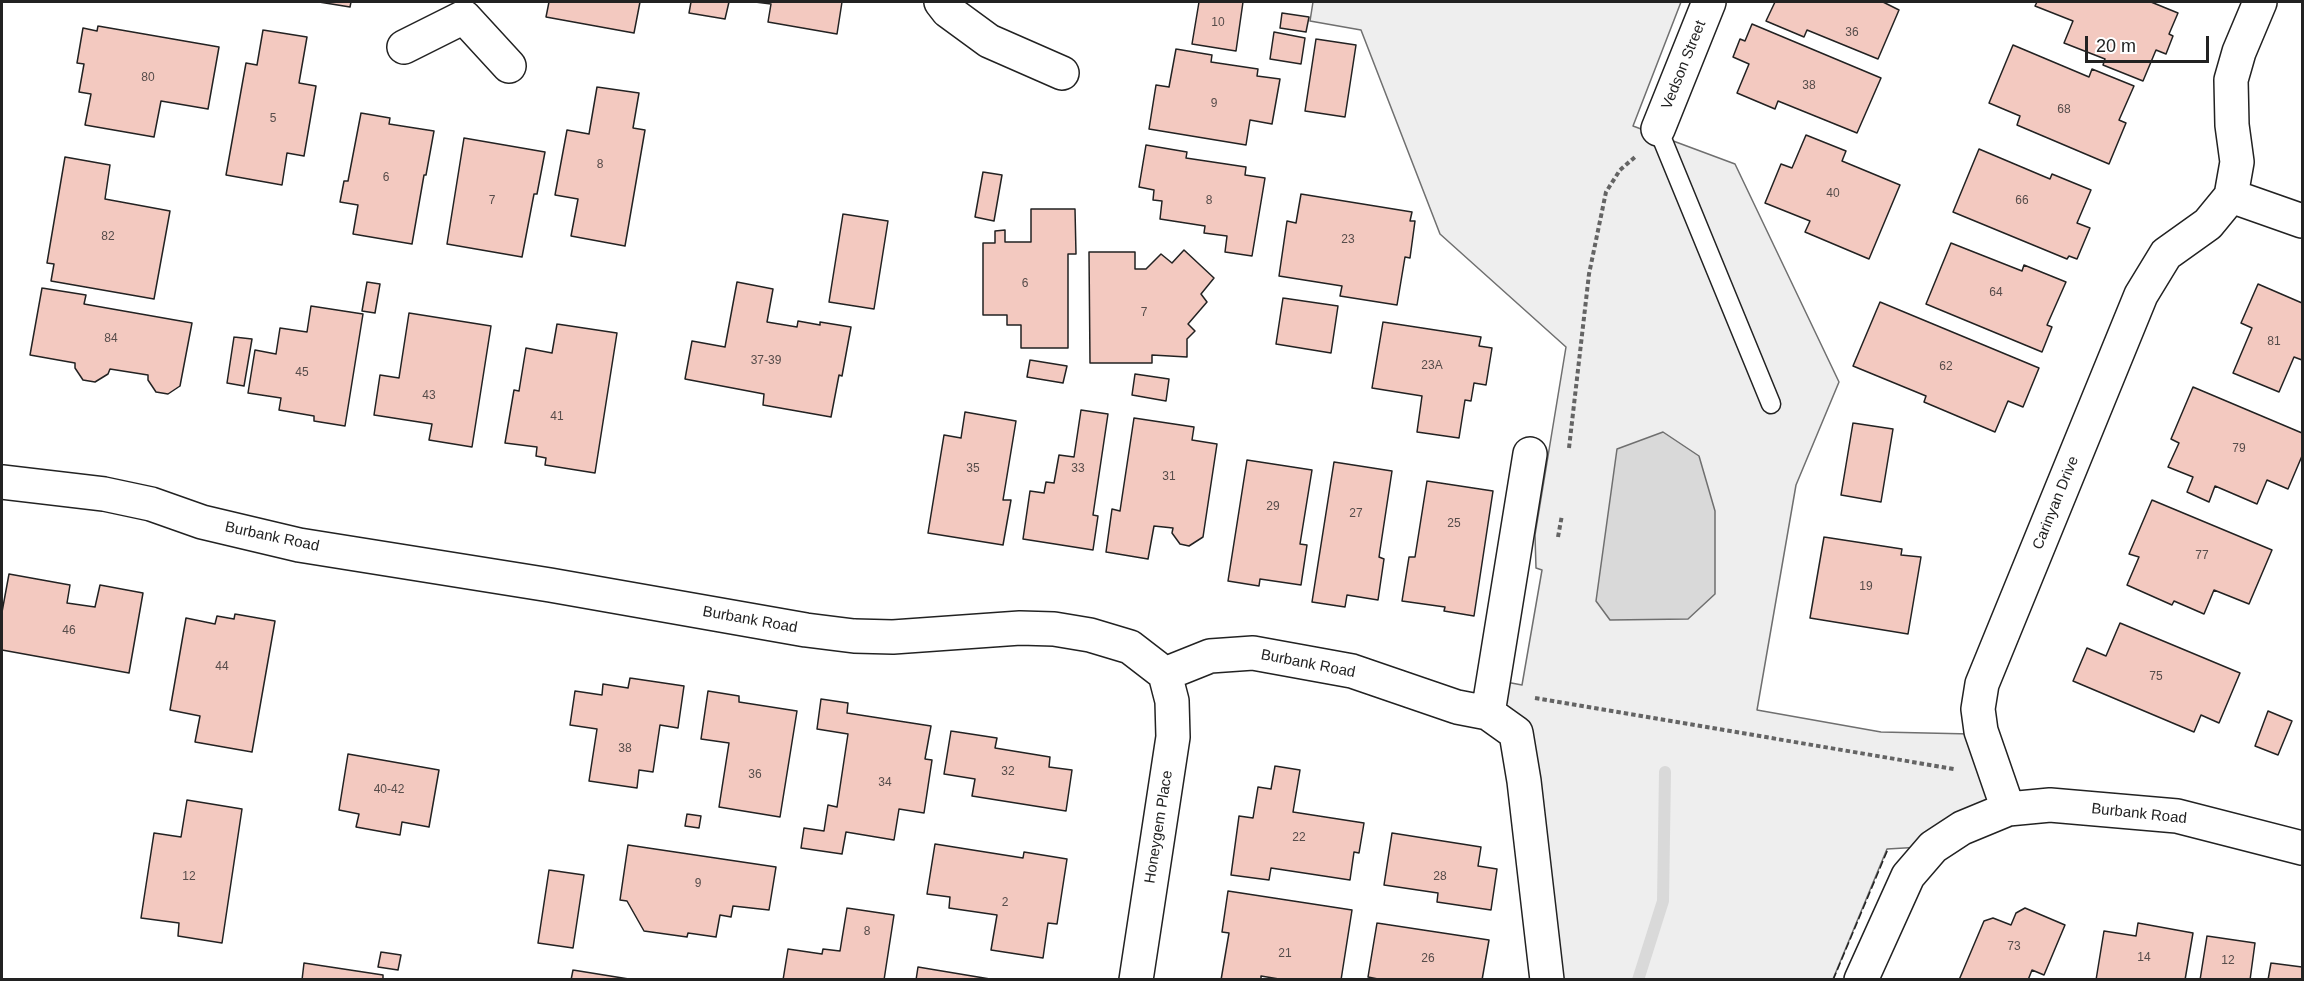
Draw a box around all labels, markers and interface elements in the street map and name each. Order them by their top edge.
house number: 10 [1211,16,1225,30]
street label: Vedson Street [1658,18,1710,112]
scale bar [2088,24,2212,62]
house number: 36 [1845,26,1859,40]
text: 20 m [2096,36,2136,56]
house number: 80 [141,71,155,85]
house number: 38 [1802,79,1816,93]
house number: 9 [1211,97,1217,111]
house number: 68 [2057,103,2071,117]
house number: 5 [270,112,276,126]
house number: 8 [597,158,603,172]
house number: 6 [383,171,389,185]
house number: 40 [1826,187,1840,201]
house number: 7 [489,194,495,208]
house number: 8 [1206,194,1212,208]
house number: 66 [2015,194,2029,208]
house number: 82 [101,230,115,244]
house number: 23 [1341,233,1355,247]
house number: 6 [1022,277,1028,291]
house number: 64 [1989,286,2003,300]
house number: 7 [1141,306,1147,320]
house number: 84 [104,332,118,346]
house number: 81 [2267,335,2281,349]
house number: 37-39 [751,354,781,368]
house number: 23A [1421,359,1443,373]
house number: 62 [1939,360,1953,374]
house number: 45 [295,366,309,380]
house number: 43 [422,389,436,403]
house number: 41 [550,410,564,424]
house number: 79 [2232,442,2246,456]
street label: Carinyan Drive [2029,454,2083,552]
house number: 35 [966,462,980,476]
house number: 33 [1071,462,1085,476]
house number: 31 [1162,470,1176,484]
house number: 29 [1266,500,1280,514]
house number: 27 [1349,507,1363,521]
house number: 25 [1447,517,1461,531]
street label: Burbank Road [223,518,321,556]
house number: 77 [2195,549,2209,563]
house number: 19 [1859,580,1873,594]
street label: Burbank Road [701,603,799,637]
house number: 46 [62,624,76,638]
street label: Burbank Road [1259,646,1357,682]
house number: 44 [215,660,229,674]
house number: 75 [2149,670,2163,684]
house number: 38 [618,742,632,756]
house number: 32 [1001,765,1015,779]
house number: 36 [748,768,762,782]
street label: Honeygem Place [1141,769,1177,885]
house number: 34 [878,776,892,790]
house number: 40-42 [374,783,404,797]
street label: Burbank Road [2090,800,2188,828]
house number: 22 [1292,831,1306,845]
house number: 12 [182,870,196,884]
house number: 28 [1433,870,1447,884]
house number: 9 [695,877,701,891]
house number: 2 [1002,896,1008,910]
house number: 8 [864,925,870,939]
house number: 73 [2007,940,2021,954]
house number: 21 [1278,947,1292,961]
house number: 14 [2137,951,2151,965]
house number: 26 [1421,952,1435,966]
house number: 12 [2221,954,2235,968]

